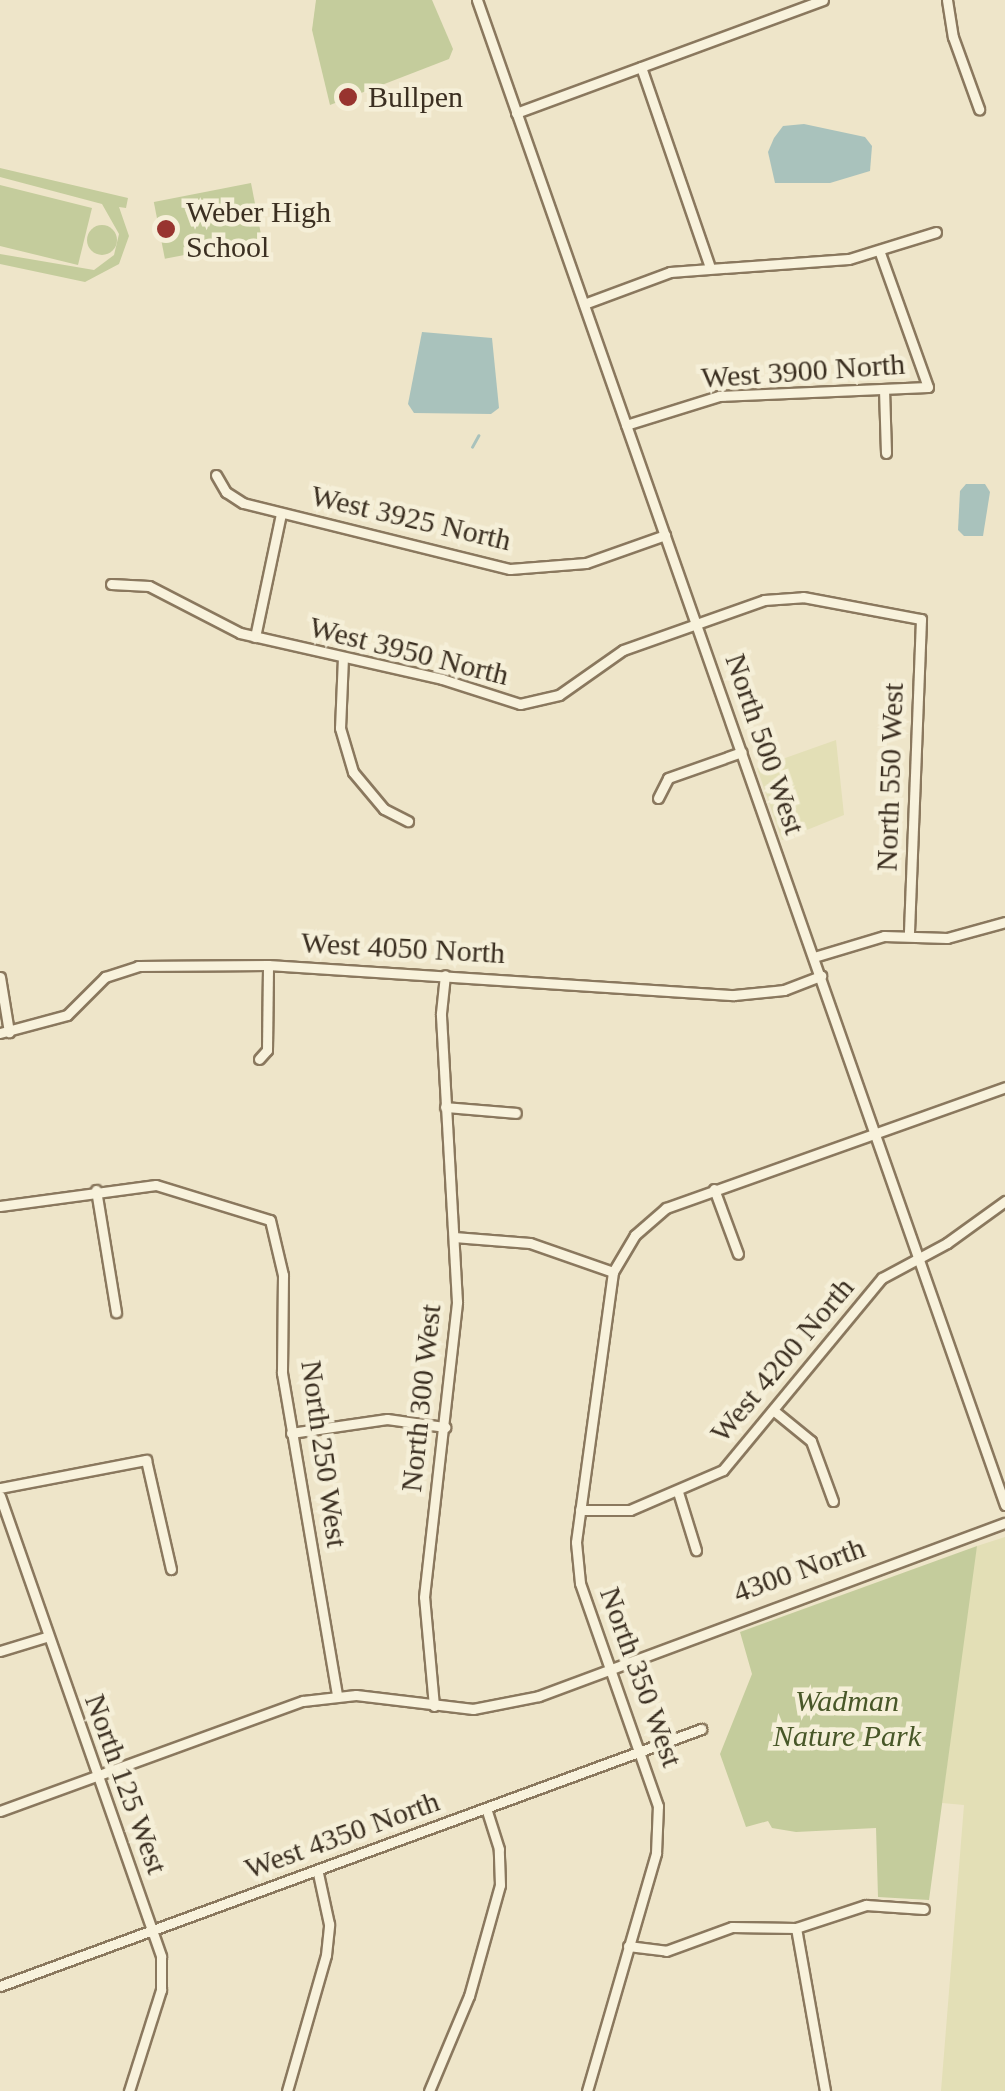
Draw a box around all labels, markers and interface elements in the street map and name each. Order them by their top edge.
place label: Bullpen [368,79,463,115]
marker: Bullpen [337,86,359,108]
place label: Weber High School [186,194,331,264]
marker: Weber High School [155,218,177,240]
street label: West 3900 North [700,346,906,396]
street label: West 3925 North [307,477,515,559]
street label: West 3950 North [306,609,512,693]
street label: North 500 West [717,649,813,839]
street label: North 550 West [869,682,911,872]
street label: West 4050 North [300,925,506,971]
street label: West 4200 North [703,1270,861,1450]
street label: North 300 West [393,1302,449,1494]
street label: North 250 West [293,1358,355,1550]
street label: 4300 North [728,1530,870,1610]
street label: North 350 West [592,1582,690,1772]
park label: Wadman Nature Park [773,1683,921,1754]
street label: North 125 West [77,1689,175,1879]
street label: West 4350 North [240,1783,444,1887]

